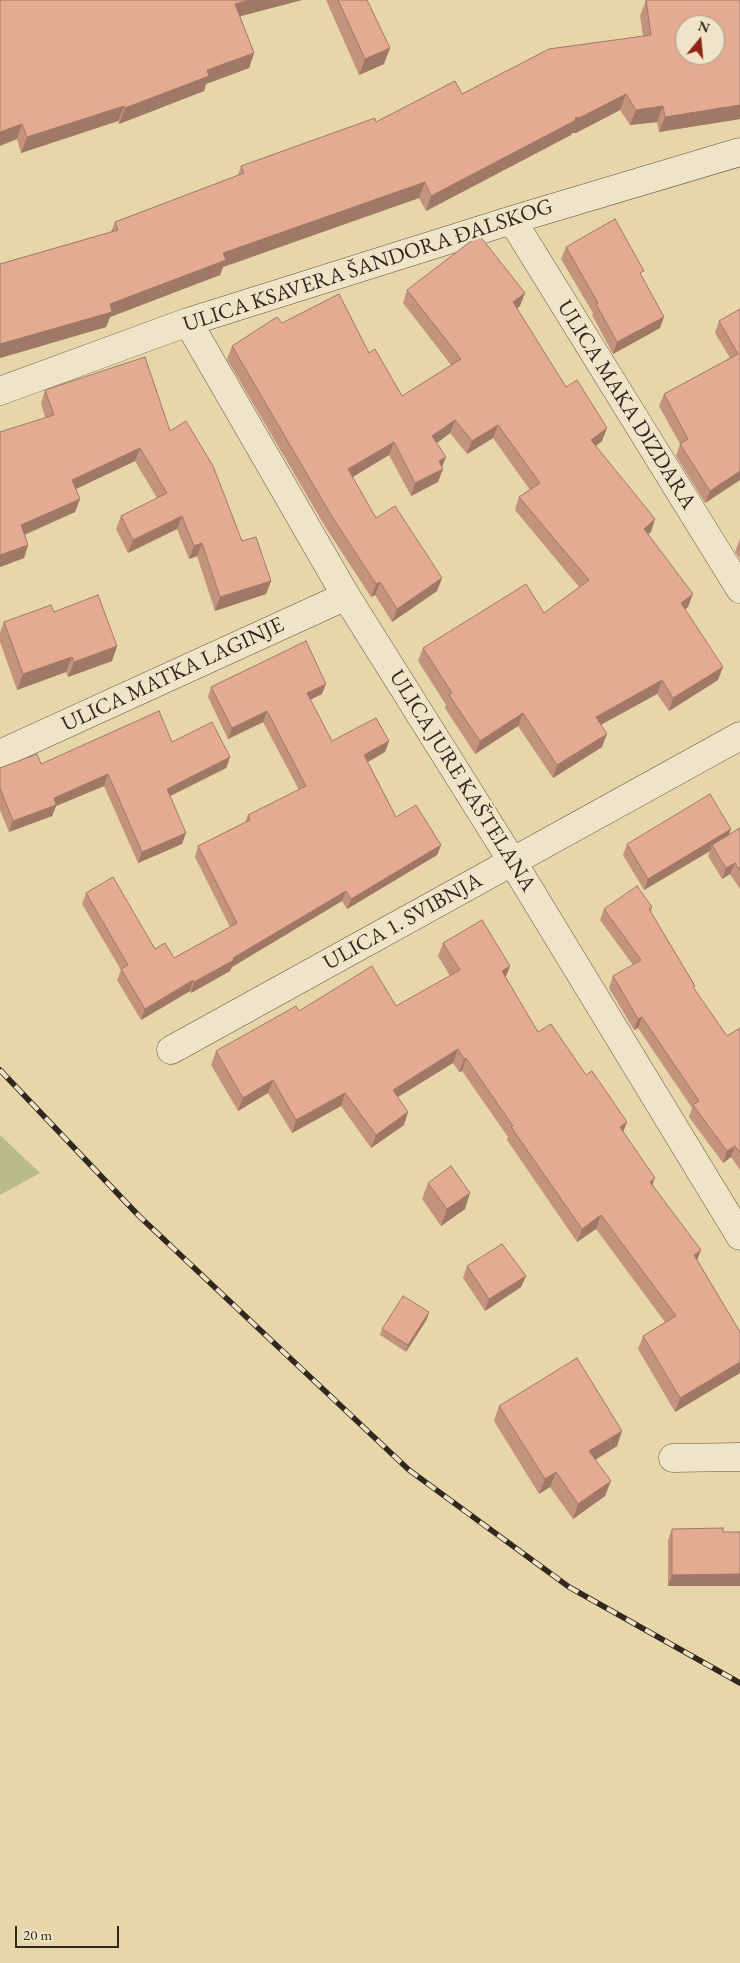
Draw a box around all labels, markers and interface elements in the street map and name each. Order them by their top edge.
north arrow [675,15,725,65]
text: N [696,16,712,37]
street label: ULICA KSAVERA ŠANDORA ĐALSKOG [180,194,556,338]
street label: ULICA MAKA DIZDARA [551,296,701,514]
street label: ULICA MATKA LAGINJE [58,612,288,738]
street label: ULICA JURE KAŠTELANA [383,665,541,897]
street label: ULICA 1. SVIBNJA [319,867,487,977]
scale bar [18,1916,121,1948]
text: 20 m [23,1925,52,1944]

